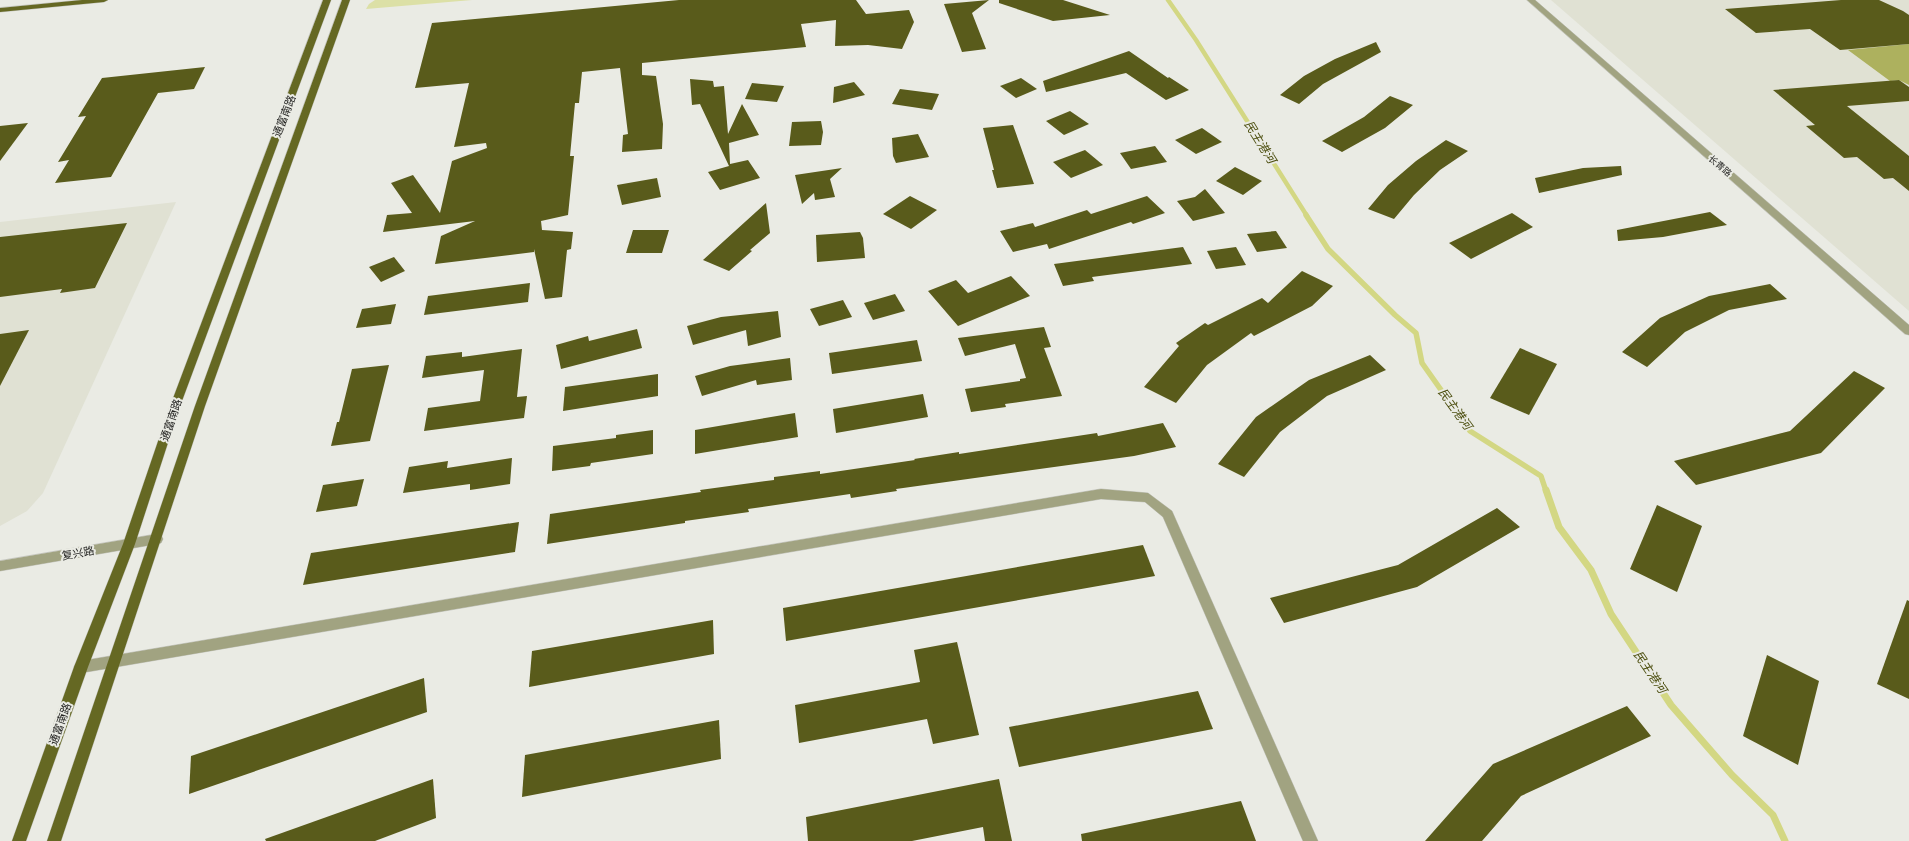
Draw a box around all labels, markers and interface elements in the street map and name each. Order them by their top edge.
street label: 通富南路 [271,93,298,139]
water label: 民主港河 [1241,118,1280,168]
street label: 长青路 [1707,153,1733,179]
water label: 民主港河 [1435,385,1476,434]
street label: 通富南路 [158,397,185,443]
street label: 复兴路 [61,544,95,563]
water label: 民主港河 [1631,648,1670,697]
street label: 通富南路 [47,701,74,747]

